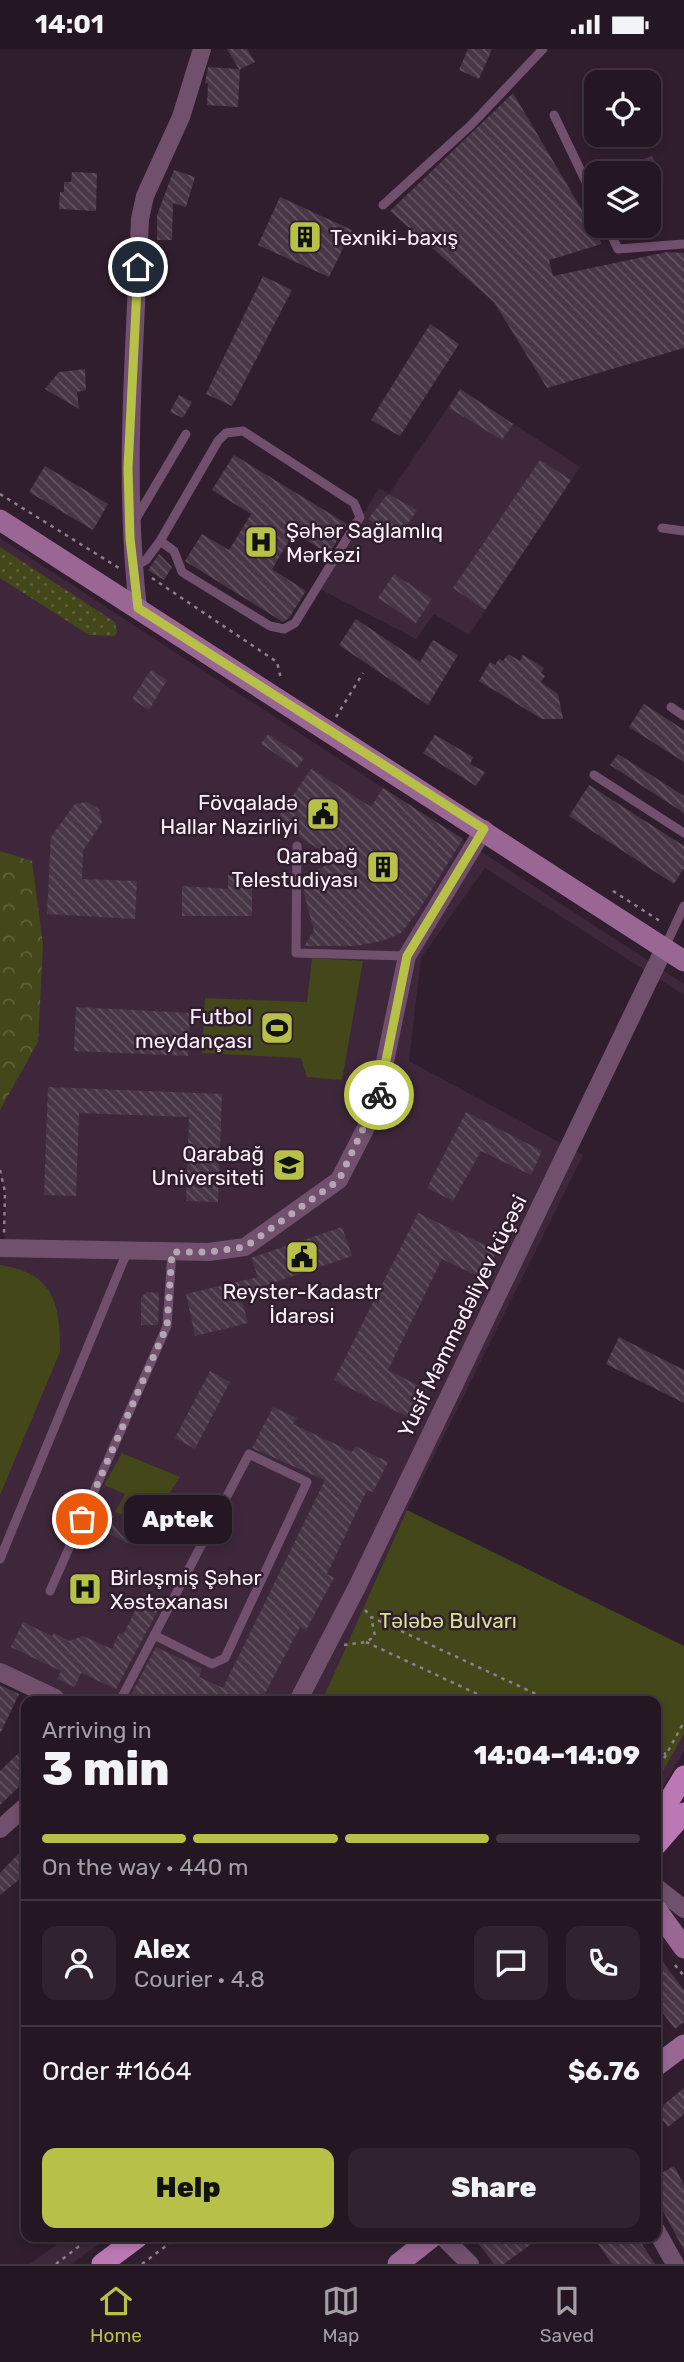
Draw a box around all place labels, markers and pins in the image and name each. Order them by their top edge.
building icon: Texniki-baxış [286,218,324,256]
place label: Texniki-baxış [330,225,458,250]
pin [108,237,168,297]
place label: Şəhər Sağlamlıq Mərkəzi [286,518,443,567]
hospital icon: Şəhər Sağlamlıq Mərkəzi [242,523,280,561]
place label: Fövqaladə Hallar Nazirliyi [160,790,298,839]
public building icon: Fövqaladə Hallar Nazirliyi [304,795,342,833]
place label: Qarabağ Telestudiyası [232,843,358,892]
building icon: Qarabağ Telestudiyası [364,848,402,886]
place label: Futbol meydançası [135,1004,252,1053]
sports icon: Futbol meydançası [258,1009,296,1047]
place label: Qarabağ Universiteti [151,1141,264,1190]
school or university icon: Qarabağ Universiteti [270,1146,308,1184]
public building icon: Reyster-Kadastr İdarəsi [283,1238,321,1276]
place label: Reyster-Kadastr İdarəsi [222,1279,382,1328]
pin [52,1489,112,1549]
callout: Aptek [124,1495,232,1543]
place label: Birləşmiş Şəhər Xəstəxanası [110,1565,261,1614]
hospital icon: Birləşmiş Şəhər Xəstəxanası [66,1570,104,1608]

